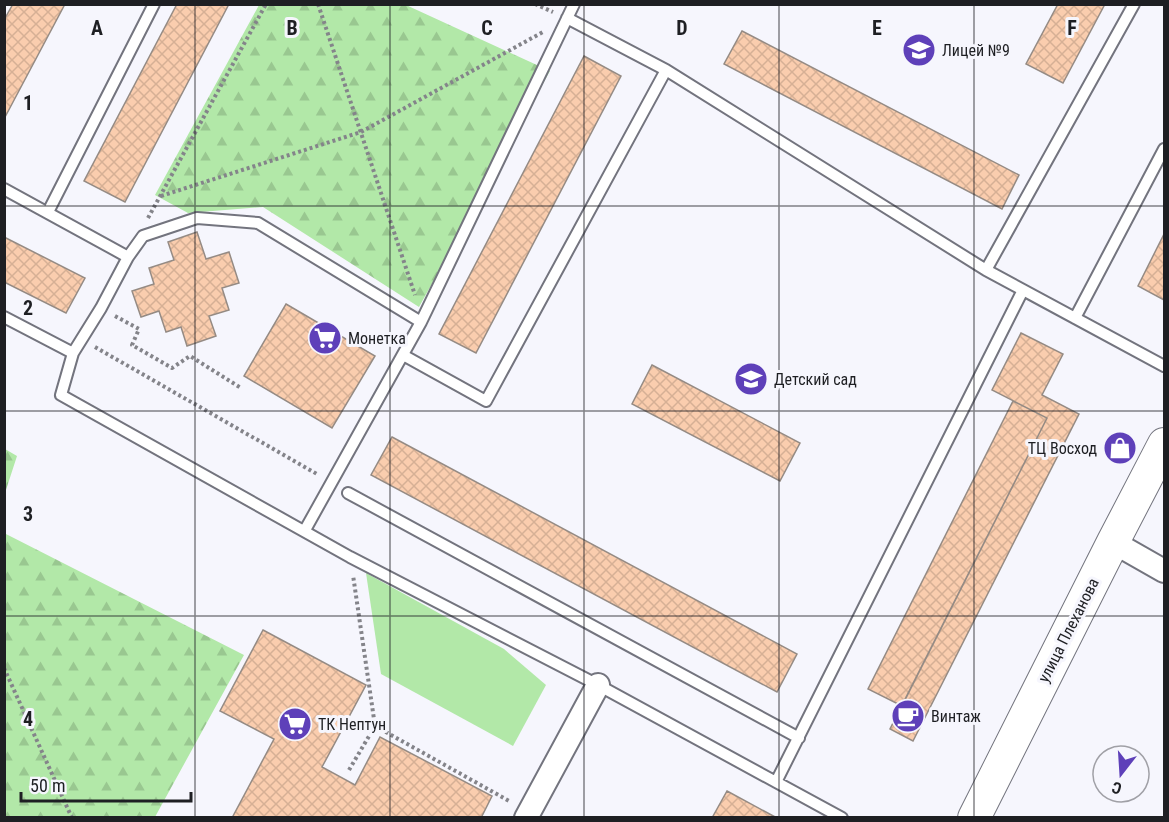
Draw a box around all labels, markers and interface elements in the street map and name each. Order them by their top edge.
text: A [91,16,103,40]
text: B [286,16,298,40]
text: C [481,16,493,40]
text: D [676,16,688,40]
text: E [872,16,882,40]
text: F [1067,16,1077,40]
school or university icon: Лицей №9 [901,32,937,68]
place label: Лицей №9 [942,41,1010,60]
text: 1 [23,91,33,115]
text: 2 [23,296,33,320]
supermarket icon: Монетка [307,320,343,356]
place label: Монетка [348,329,406,348]
school or university icon: Детский сад [733,361,769,397]
place label: Детский сад [774,370,857,389]
shop icon: ТЦ Восход [1102,430,1138,466]
place label: ТЦ Восход [1028,439,1097,458]
text: 3 [23,502,33,526]
street label: улица Плеханова [1034,575,1103,686]
cafe icon: Винтаж [890,698,926,734]
supermarket icon: ТК Нептун [277,706,313,742]
text: 4 [23,707,33,731]
place label: Винтаж [931,707,981,726]
place label: ТК Нептун [318,715,386,734]
north arrow [1091,744,1151,804]
scale bar [21,765,190,803]
text: 50 m [30,775,65,796]
text: С [1110,777,1124,798]

